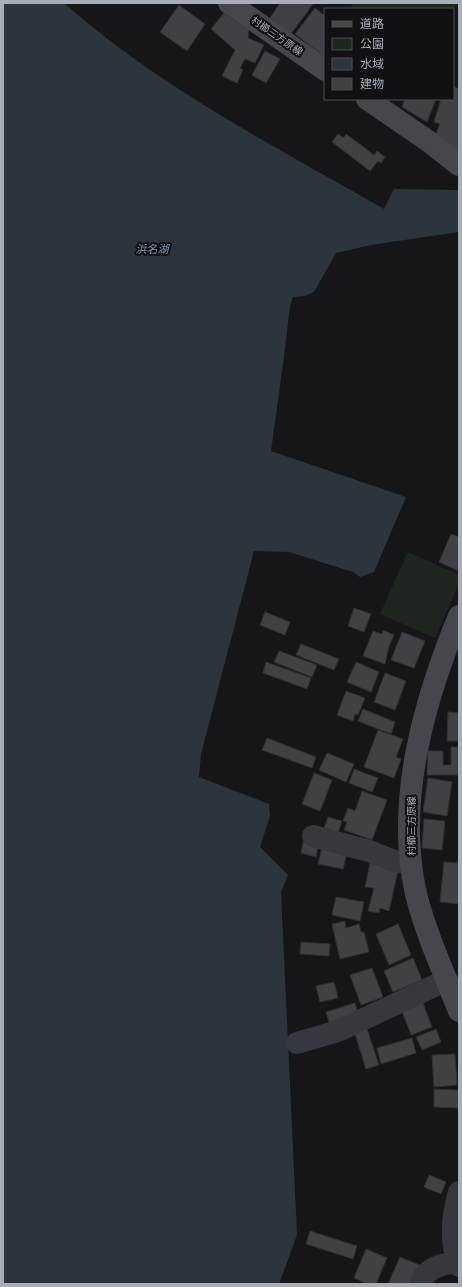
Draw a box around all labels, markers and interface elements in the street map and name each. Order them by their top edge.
legend [324,8,454,100]
street label: 村櫛三方原線 [248,13,306,59]
text: 道路 [360,14,384,33]
text: 公園 [360,34,384,53]
text: 水域 [360,54,384,73]
text: 建物 [360,74,384,93]
water label: 浜名湖 [136,241,170,257]
street label: 村櫛三方原線 [404,796,419,856]

